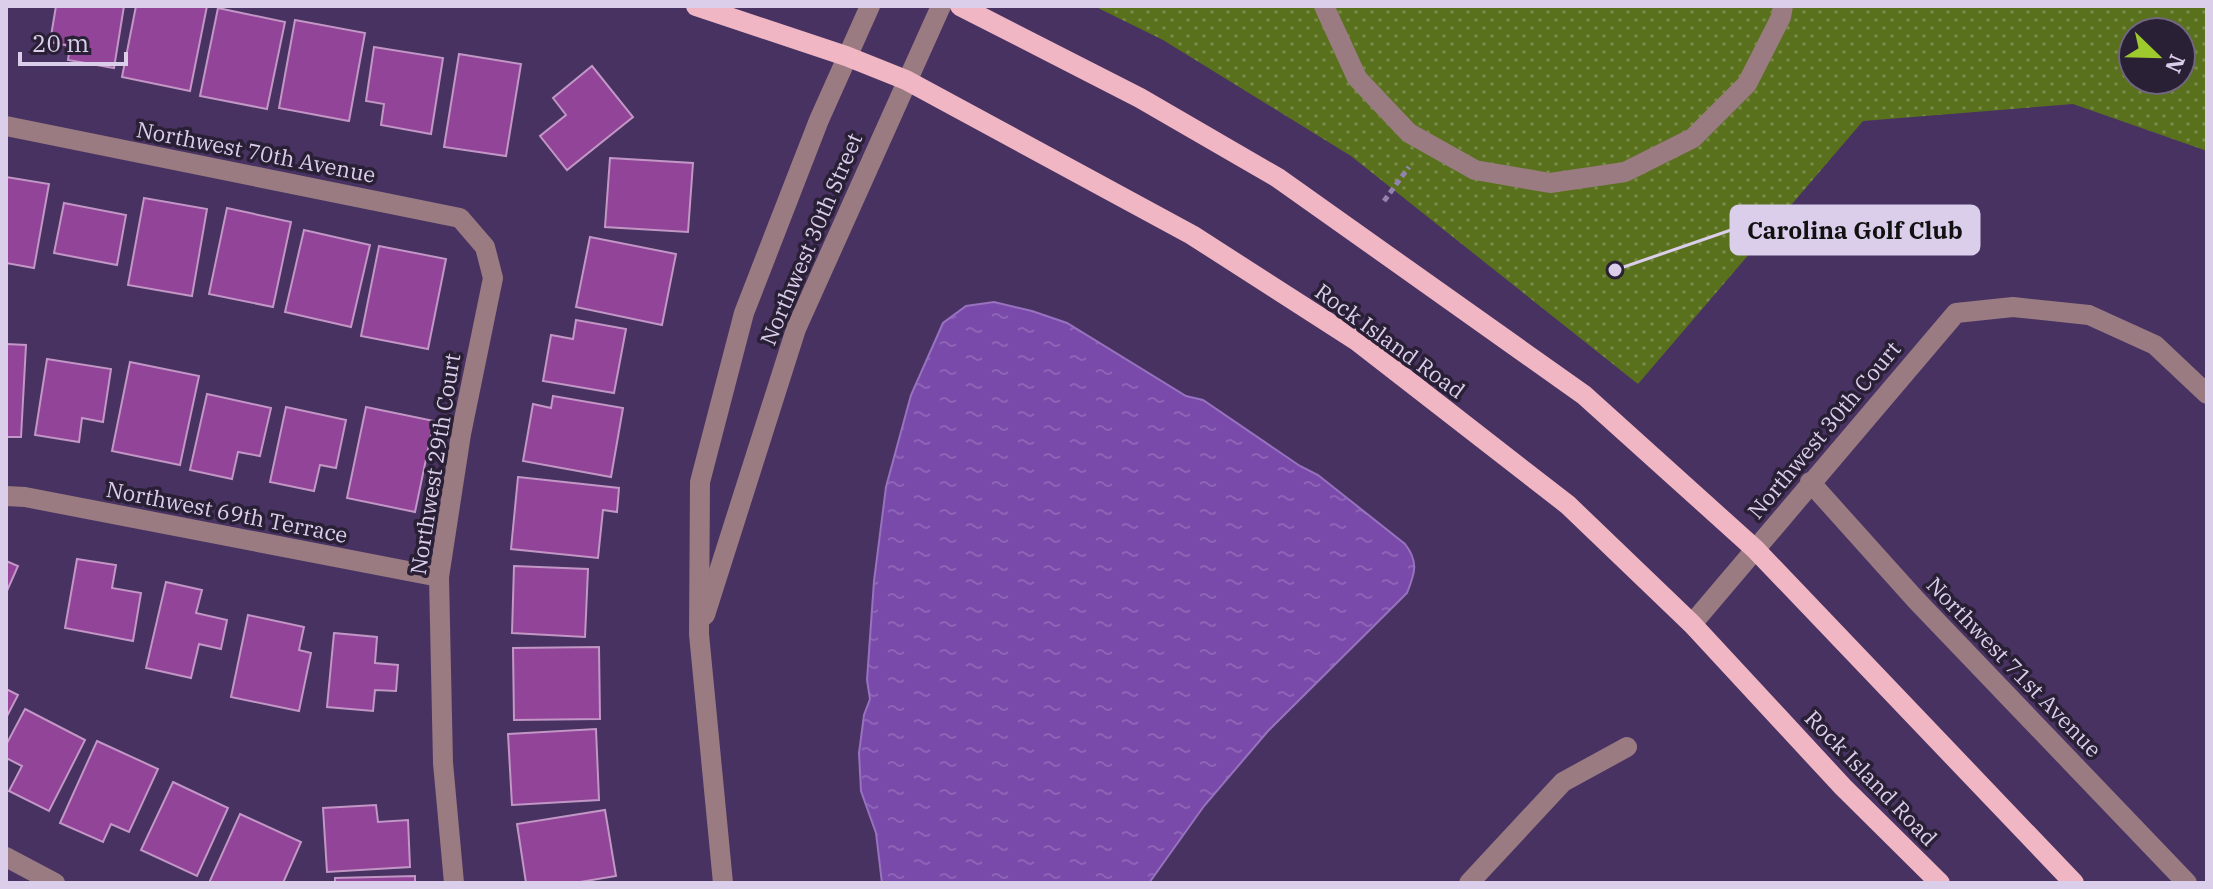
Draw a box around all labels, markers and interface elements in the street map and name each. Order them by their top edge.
scale bar [20,16,126,66]
north arrow [2117,16,2197,96]
text: 20 m [32,27,89,59]
text: N [2159,50,2193,78]
street label: Northwest 70th Avenue [134,114,378,189]
street label: Northwest 30th Street [753,128,868,349]
callout: Carolina Golf Club [1731,206,1979,254]
text: Carolina Golf Club [1747,214,1963,246]
street label: Rock Island Road [1310,276,1471,405]
street label: Northwest 30th Court [1741,335,1907,525]
street label: Northwest 29th Court [403,351,466,577]
street label: Northwest 69th Terrace [104,474,350,549]
street label: Northwest 71st Avenue [1921,570,2108,763]
street label: Rock Island Road [1799,703,1944,852]

